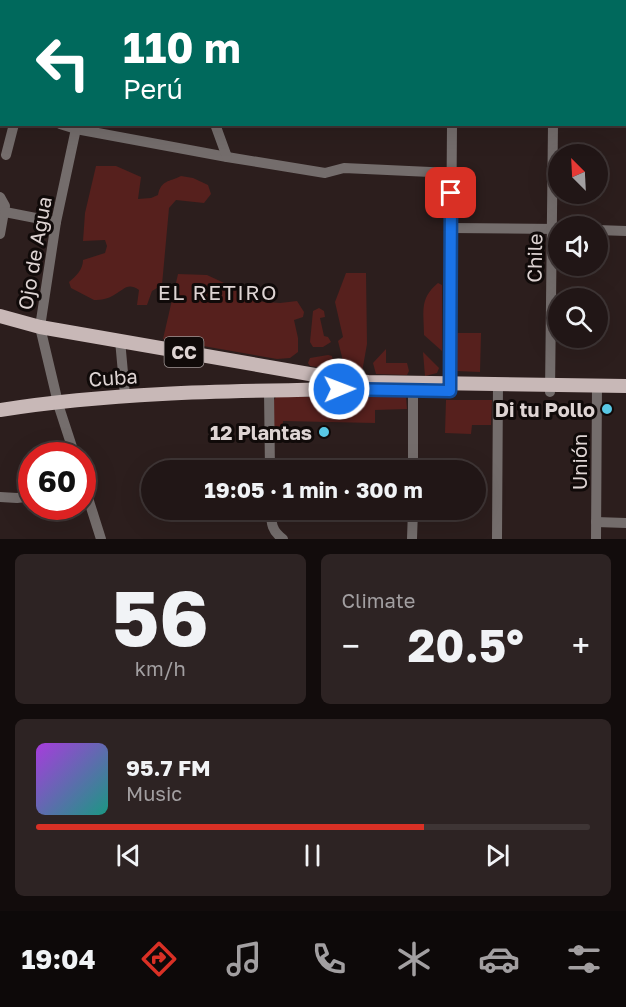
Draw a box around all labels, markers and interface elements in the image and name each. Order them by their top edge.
text: 110 m [123,22,241,72]
icon: left [24,24,102,102]
text: Perú [123,73,183,105]
north arrow [548,144,608,204]
map controls [548,144,608,348]
pin [425,167,476,218]
icon: arrive [434,176,467,209]
street label: Ojo de Agua [12,194,56,312]
button: sound [548,216,608,276]
street label: Chile [522,233,546,283]
district label: EL RETIRO [158,279,278,305]
button: search [548,288,608,348]
road number: CC [164,337,204,367]
position arrow [307,357,371,421]
street label: Cuba [88,363,138,391]
place label: Di tu Pollo [495,397,595,421]
marker: Di tu Pollo [600,402,614,416]
place label: 12 Plantas [210,420,312,444]
marker: 12 Plantas [317,425,331,439]
street label: Unión [567,434,591,490]
speed limit sign: 60 [18,442,96,520]
text: 19:05 · 1 min · 300 m [204,476,423,503]
text: 56 [112,570,209,663]
text: Climate [342,588,415,612]
text: 20.5° [408,618,524,672]
text: − [342,626,360,665]
text: + [572,626,590,665]
text: km/h [135,656,186,680]
text: 95.7 FM [126,754,211,781]
text: Music [126,781,182,805]
icon: previous [112,839,145,872]
icon: pause [296,839,329,872]
icon: next [481,839,514,872]
icon: directions [138,938,180,980]
icon: music [223,938,265,980]
icon: phone [308,938,350,980]
icon: climate [393,938,435,980]
icon: car [478,938,520,980]
icon: filters [563,938,605,980]
text: 19:04 [21,943,96,975]

